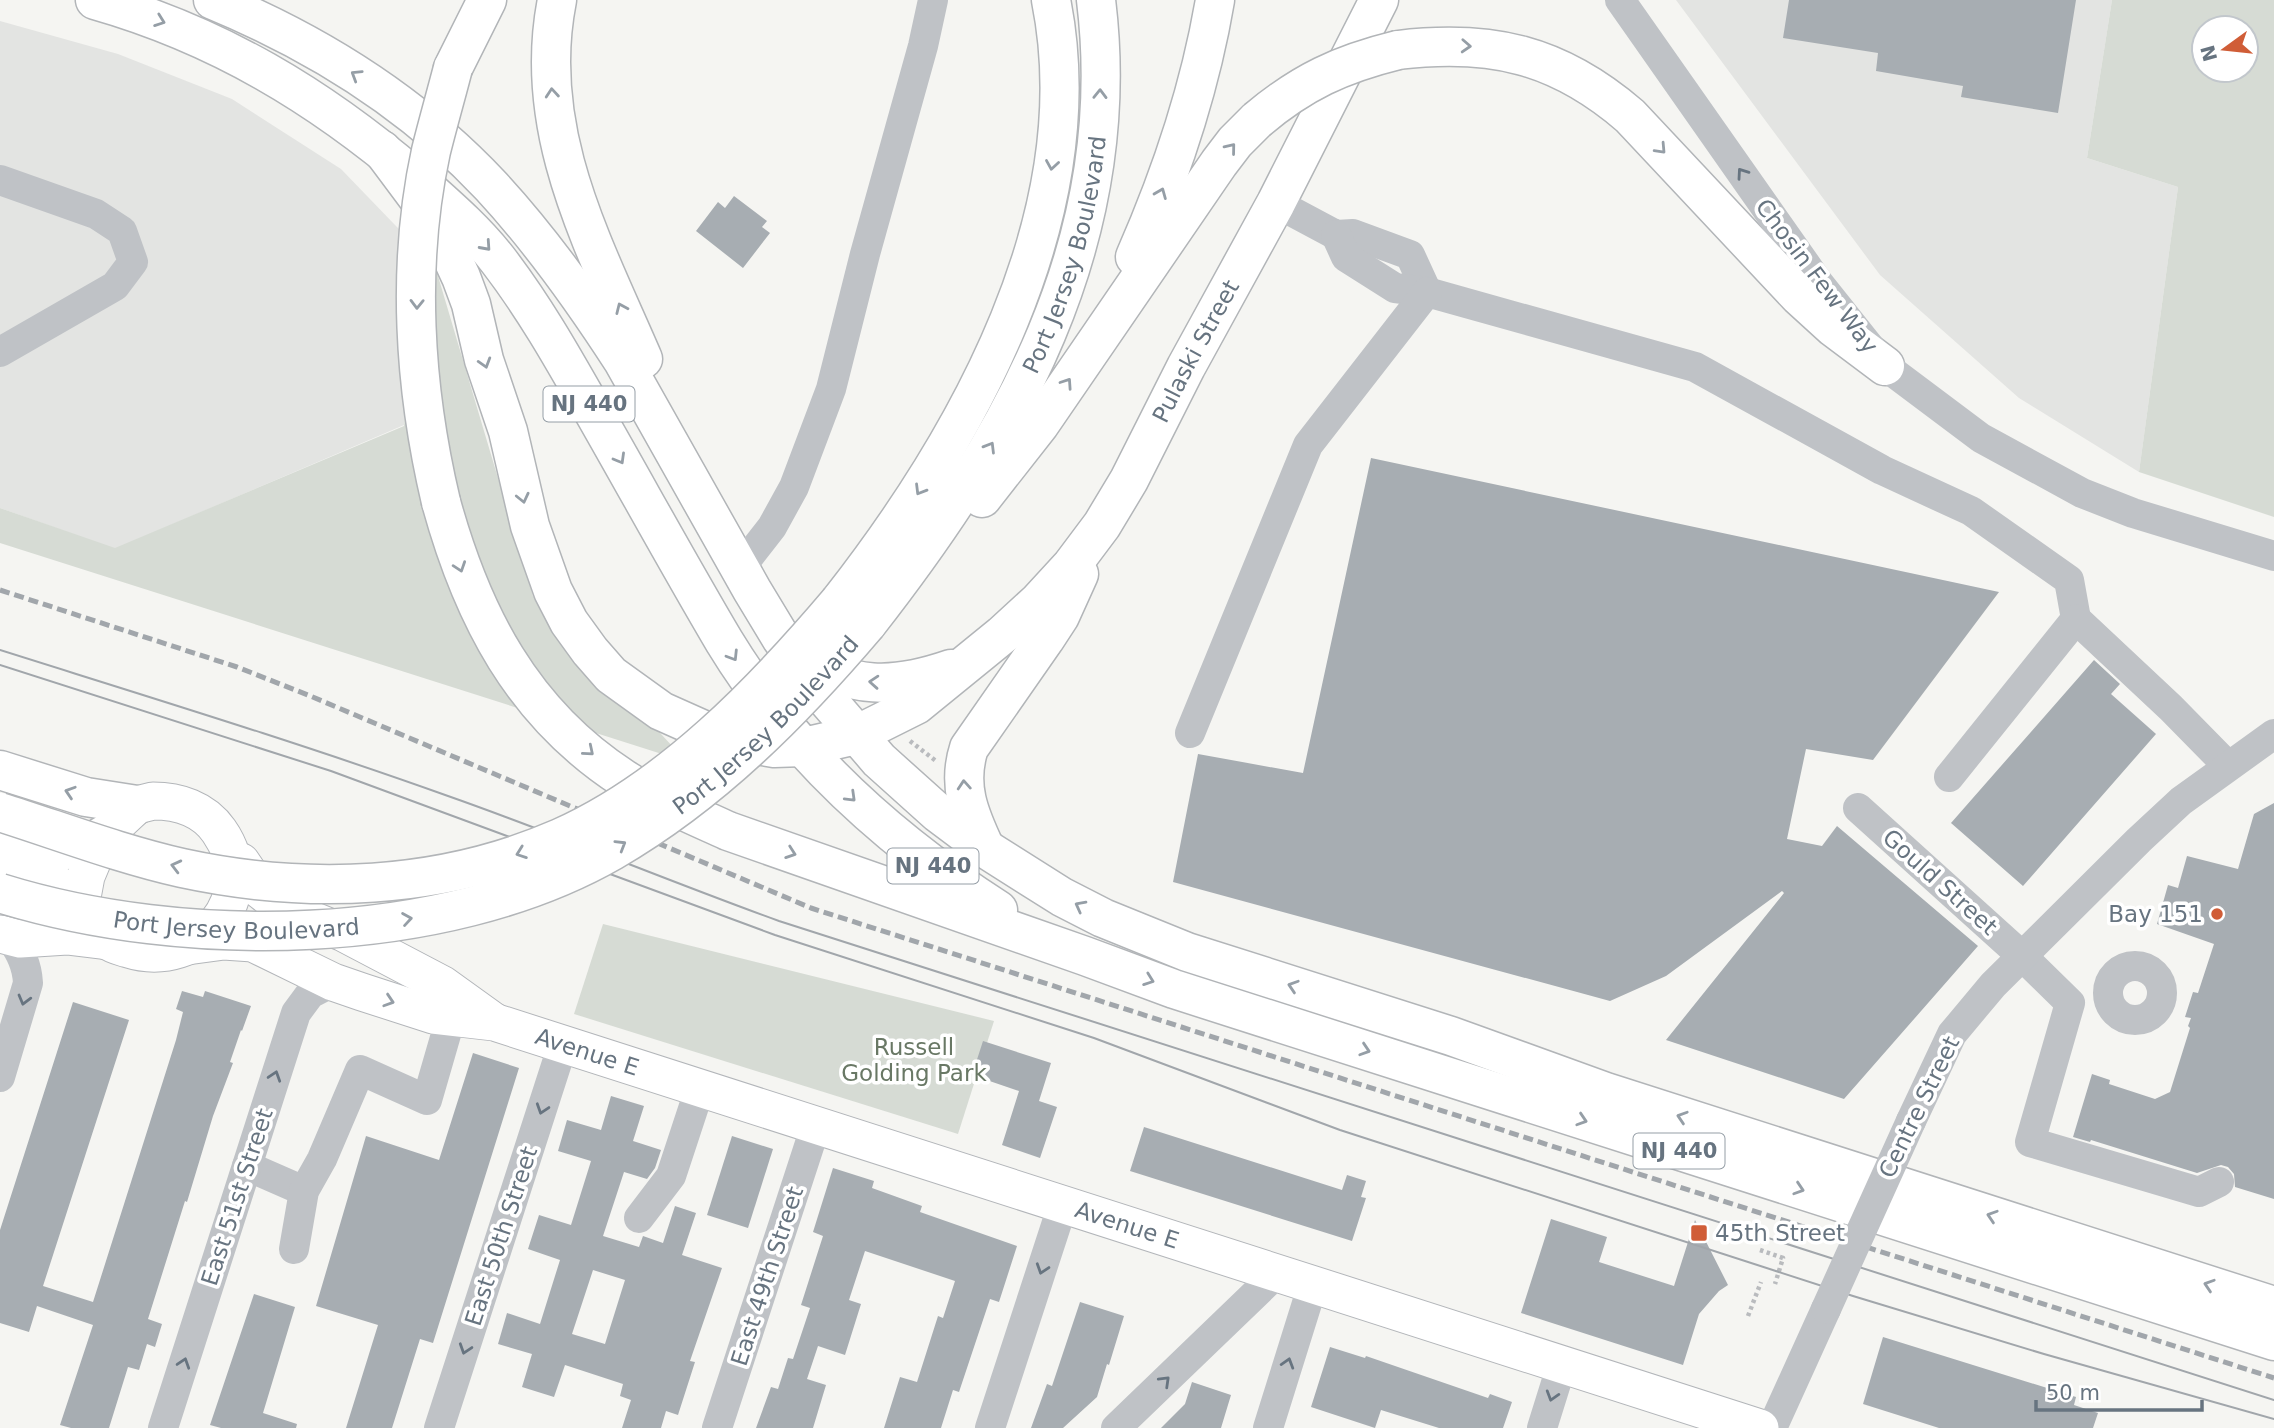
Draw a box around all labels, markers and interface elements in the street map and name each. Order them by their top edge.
one-way arrow [153,13,165,27]
north arrow [2190,14,2260,84]
one-way arrow [1461,38,1472,53]
text: N [2196,43,2221,64]
one-way arrow [350,70,363,83]
one-way arrow [544,87,559,98]
one-way arrow [1092,88,1107,99]
street label: Port Jersey Boulevard [1018,134,1111,377]
one-way arrow [1653,141,1665,154]
one-way arrow [1223,144,1235,157]
one-way arrow [1045,159,1060,171]
one-way arrow [1737,168,1750,181]
one-way arrow [1153,187,1167,199]
street label: Chosin Few Way [1751,194,1883,358]
one-way arrow [478,238,490,251]
street label: Pulaski Street [1147,276,1244,427]
one-way arrow [409,299,425,309]
one-way arrow [615,303,629,315]
one-way arrow [477,357,492,369]
one-way arrow [1059,378,1071,391]
road number: NJ 440 [544,386,634,422]
one-way arrow [981,442,994,455]
one-way arrow [612,452,625,465]
one-way arrow [916,482,929,495]
one-way arrow [515,492,530,504]
one-way arrow [452,561,466,573]
street label: Port Jersey Boulevard [668,631,864,820]
one-way arrow [725,649,738,662]
one-way arrow [868,675,879,690]
one-way arrow [581,743,594,756]
one-way arrow [957,780,972,791]
one-way arrow [64,786,76,801]
one-way arrow [843,788,856,801]
street label: Gould Street [1878,824,2002,940]
one-way arrow [613,841,626,854]
one-way arrow [515,845,527,859]
one-way arrow [784,845,797,859]
road number: NJ 440 [888,848,978,884]
one-way arrow [170,860,182,874]
one-way arrow [1075,901,1087,915]
place label: Bay 151 [2108,901,2203,927]
street label: Port Jersey Boulevard [111,906,361,944]
marker: Bay 151 [2209,906,2225,922]
one-way arrow [401,912,413,927]
one-way arrow [1142,972,1154,986]
one-way arrow [1287,979,1299,994]
one-way arrow [383,992,395,1007]
one-way arrow [18,993,32,1005]
street label: Avenue E [532,1023,642,1081]
street label: Centre Street [1874,1032,1964,1182]
park label: Russell Golding Park [841,1034,987,1086]
one-way arrow [1359,1042,1371,1057]
one-way arrow [267,1071,282,1083]
one-way arrow [535,1102,550,1114]
street label: East 51st Street [196,1105,278,1289]
one-way arrow [1677,1110,1689,1125]
one-way arrow [1576,1111,1588,1126]
road number: NJ 440 [1634,1134,1724,1168]
street label: East 50th Street [460,1143,542,1329]
one-way arrow [1792,1181,1804,1195]
street label: East 49th Street [726,1183,808,1369]
street label: Avenue E [1072,1196,1182,1254]
one-way arrow [1987,1210,1999,1224]
place label: 45th Street [1715,1220,1845,1246]
marker: 45th Street [1689,1223,1709,1243]
one-way arrow [1036,1263,1050,1275]
one-way arrow [2203,1279,2215,1294]
one-way arrow [459,1342,473,1354]
one-way arrow [175,1357,190,1369]
one-way arrow [1280,1357,1294,1370]
scale bar [2036,1368,2202,1412]
one-way arrow [1157,1376,1170,1389]
text: 50 m [2046,1381,2100,1405]
one-way arrow [1546,1390,1560,1402]

